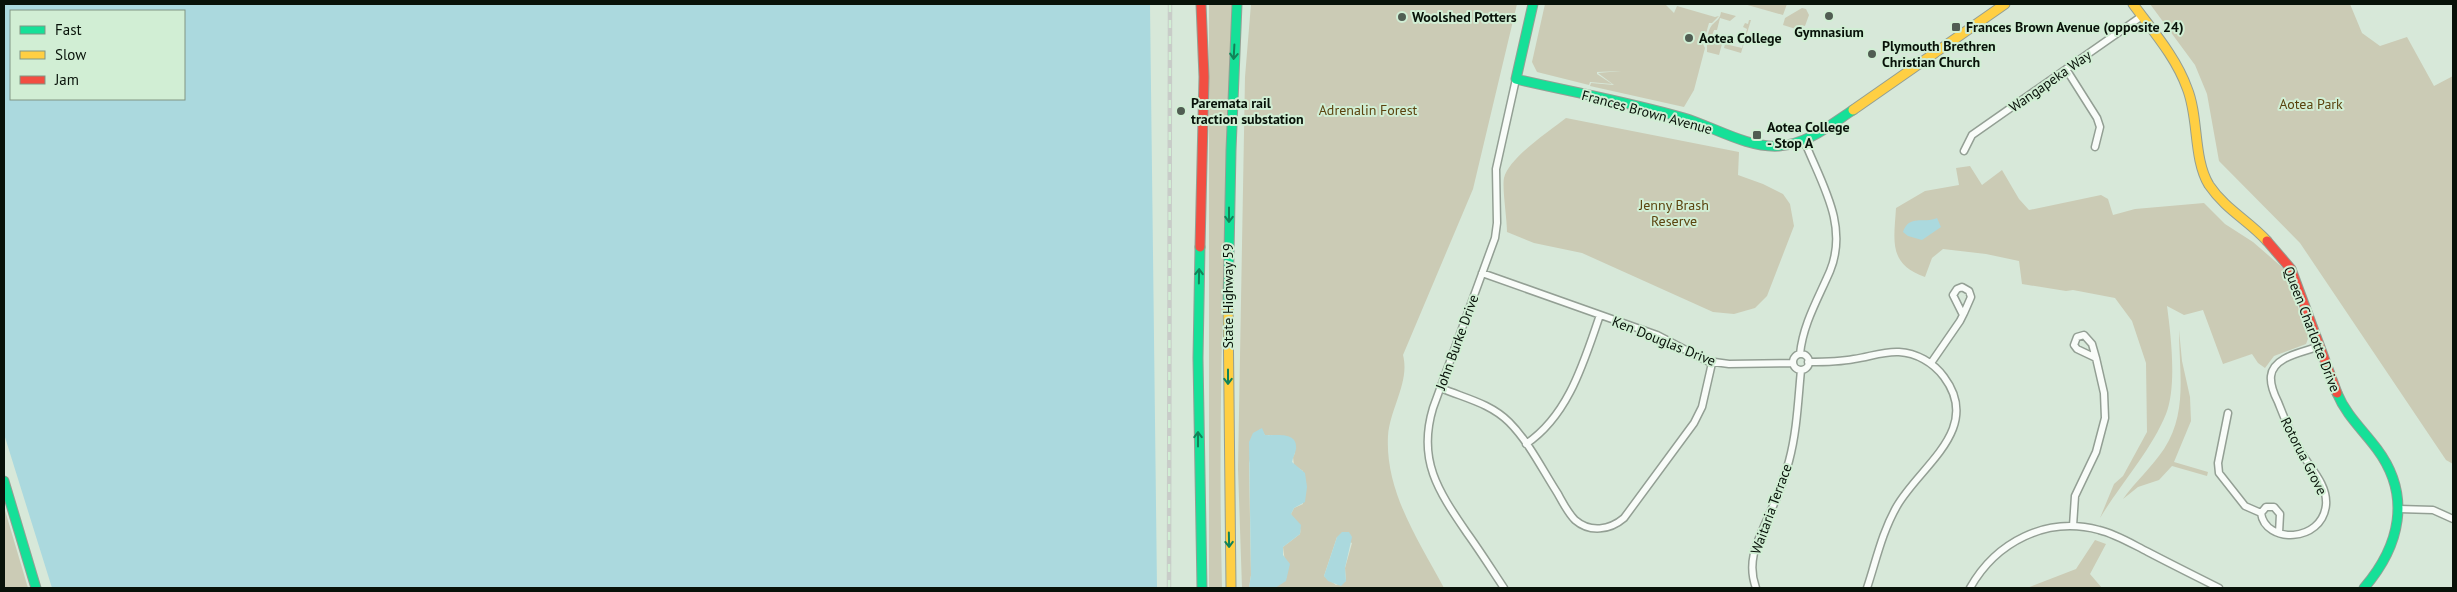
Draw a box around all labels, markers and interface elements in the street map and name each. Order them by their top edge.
place label: Woolshed Potters [1412,8,1517,26]
legend [10,10,185,100]
marker: Gymnasium [1823,10,1835,22]
marker: Woolshed Potters [1396,11,1408,23]
place label: Frances Brown Avenue (opposite 24) [1966,18,2184,36]
text: Fast [55,20,82,39]
marker: Frances Brown Avenue (opposite 24) [1950,21,1962,33]
place label: Gymnasium [1794,23,1864,41]
place label: Aotea College [1699,29,1782,47]
marker: Aotea College [1683,32,1695,44]
place label: Plymouth Brethren Christian Church [1882,37,1996,71]
one-way arrow [1230,44,1239,60]
text: Slow [55,45,86,64]
street label: Wangapeka Way [2005,46,2095,116]
marker: Plymouth Brethren Christian Church [1866,48,1878,60]
text: Jam [54,70,79,89]
street label: Frances Brown Avenue [1580,86,1714,138]
place label: Paremata rail traction substation [1191,94,1304,128]
park label: Aotea Park [2279,95,2343,113]
park label: Adrenalin Forest [1319,101,1418,119]
marker: Paremata rail traction substation [1175,105,1187,117]
place label: Aotea College - Stop A [1767,118,1850,152]
marker: Aotea College - Stop A [1751,129,1763,141]
park label: Jenny Brash Reserve [1638,196,1709,230]
one-way arrow [1224,206,1234,223]
street label: State Highway 59 [1219,243,1237,349]
street label: Queen Charlotte Drive [2280,264,2344,394]
one-way arrow [1194,269,1204,285]
street label: John Burke Drive [1431,292,1483,393]
street label: Ken Douglas Drive [1610,312,1718,370]
one-way arrow [1223,369,1233,385]
street label: Rotorua Grove [2277,414,2331,498]
one-way arrow [1193,431,1203,448]
street label: Waitaria Terrace [1746,461,1796,557]
one-way arrow [1225,532,1234,548]

